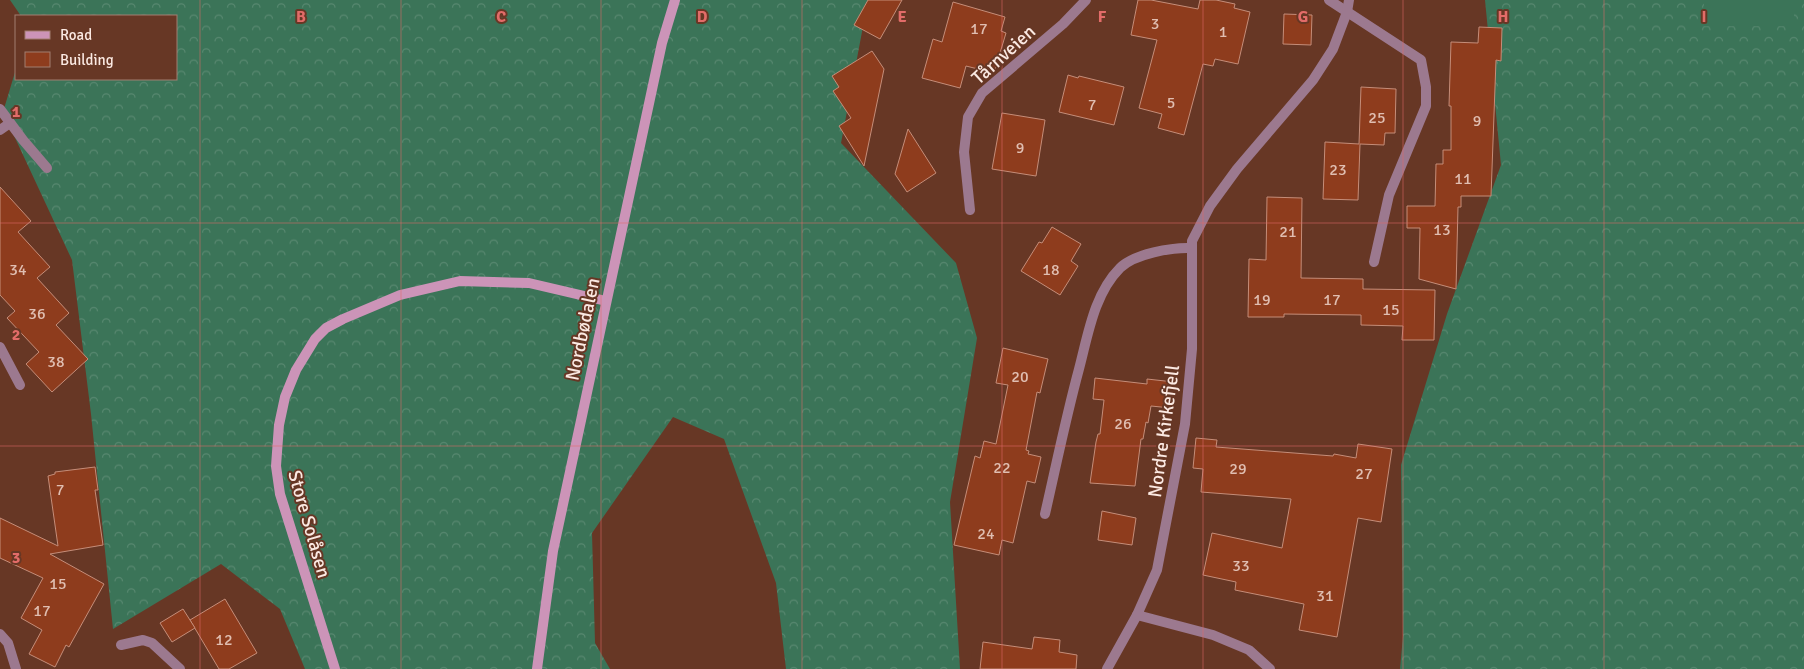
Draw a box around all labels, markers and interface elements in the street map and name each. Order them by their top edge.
text: B [296,7,306,27]
text: C [496,7,506,27]
text: D [697,7,708,27]
text: E [897,7,907,27]
text: F [1098,7,1107,27]
text: G [1298,7,1308,27]
text: H [1498,7,1508,27]
text: I [1701,7,1707,27]
house number: 3 [1151,14,1159,34]
legend [15,15,178,80]
house number: 17 [970,19,988,39]
street label: Tårnveien [967,20,1041,90]
house number: 1 [1219,22,1227,42]
text: Road [60,26,92,44]
text: Building [60,51,114,69]
house number: 5 [1167,93,1175,113]
house number: 7 [1088,95,1096,115]
text: 1 [12,102,21,122]
house number: 25 [1368,108,1386,128]
house number: 9 [1473,111,1481,131]
house number: 9 [1016,138,1024,158]
house number: 23 [1329,160,1347,180]
house number: 11 [1454,169,1472,189]
house number: 13 [1433,220,1451,240]
house number: 21 [1279,222,1297,242]
house number: 34 [9,260,27,280]
house number: 18 [1042,260,1060,280]
street label: Nordbødalen [560,276,606,383]
house number: 19 [1253,290,1271,310]
house number: 17 [1323,290,1341,310]
house number: 15 [1382,300,1400,320]
house number: 36 [28,304,46,324]
text: 2 [12,325,20,345]
house number: 38 [47,352,65,372]
street label: Nordre Kirkefjell [1143,363,1185,499]
house number: 20 [1011,367,1029,387]
house number: 26 [1114,414,1132,434]
house number: 22 [993,458,1011,478]
house number: 29 [1229,459,1247,479]
house number: 27 [1355,464,1373,484]
street label: Store Solåsen [282,468,336,581]
house number: 7 [56,480,64,500]
house number: 24 [977,524,995,544]
text: 3 [12,548,20,568]
house number: 33 [1232,556,1250,576]
house number: 15 [49,574,67,594]
house number: 31 [1316,586,1334,606]
house number: 17 [33,601,51,621]
house number: 12 [215,630,233,650]

